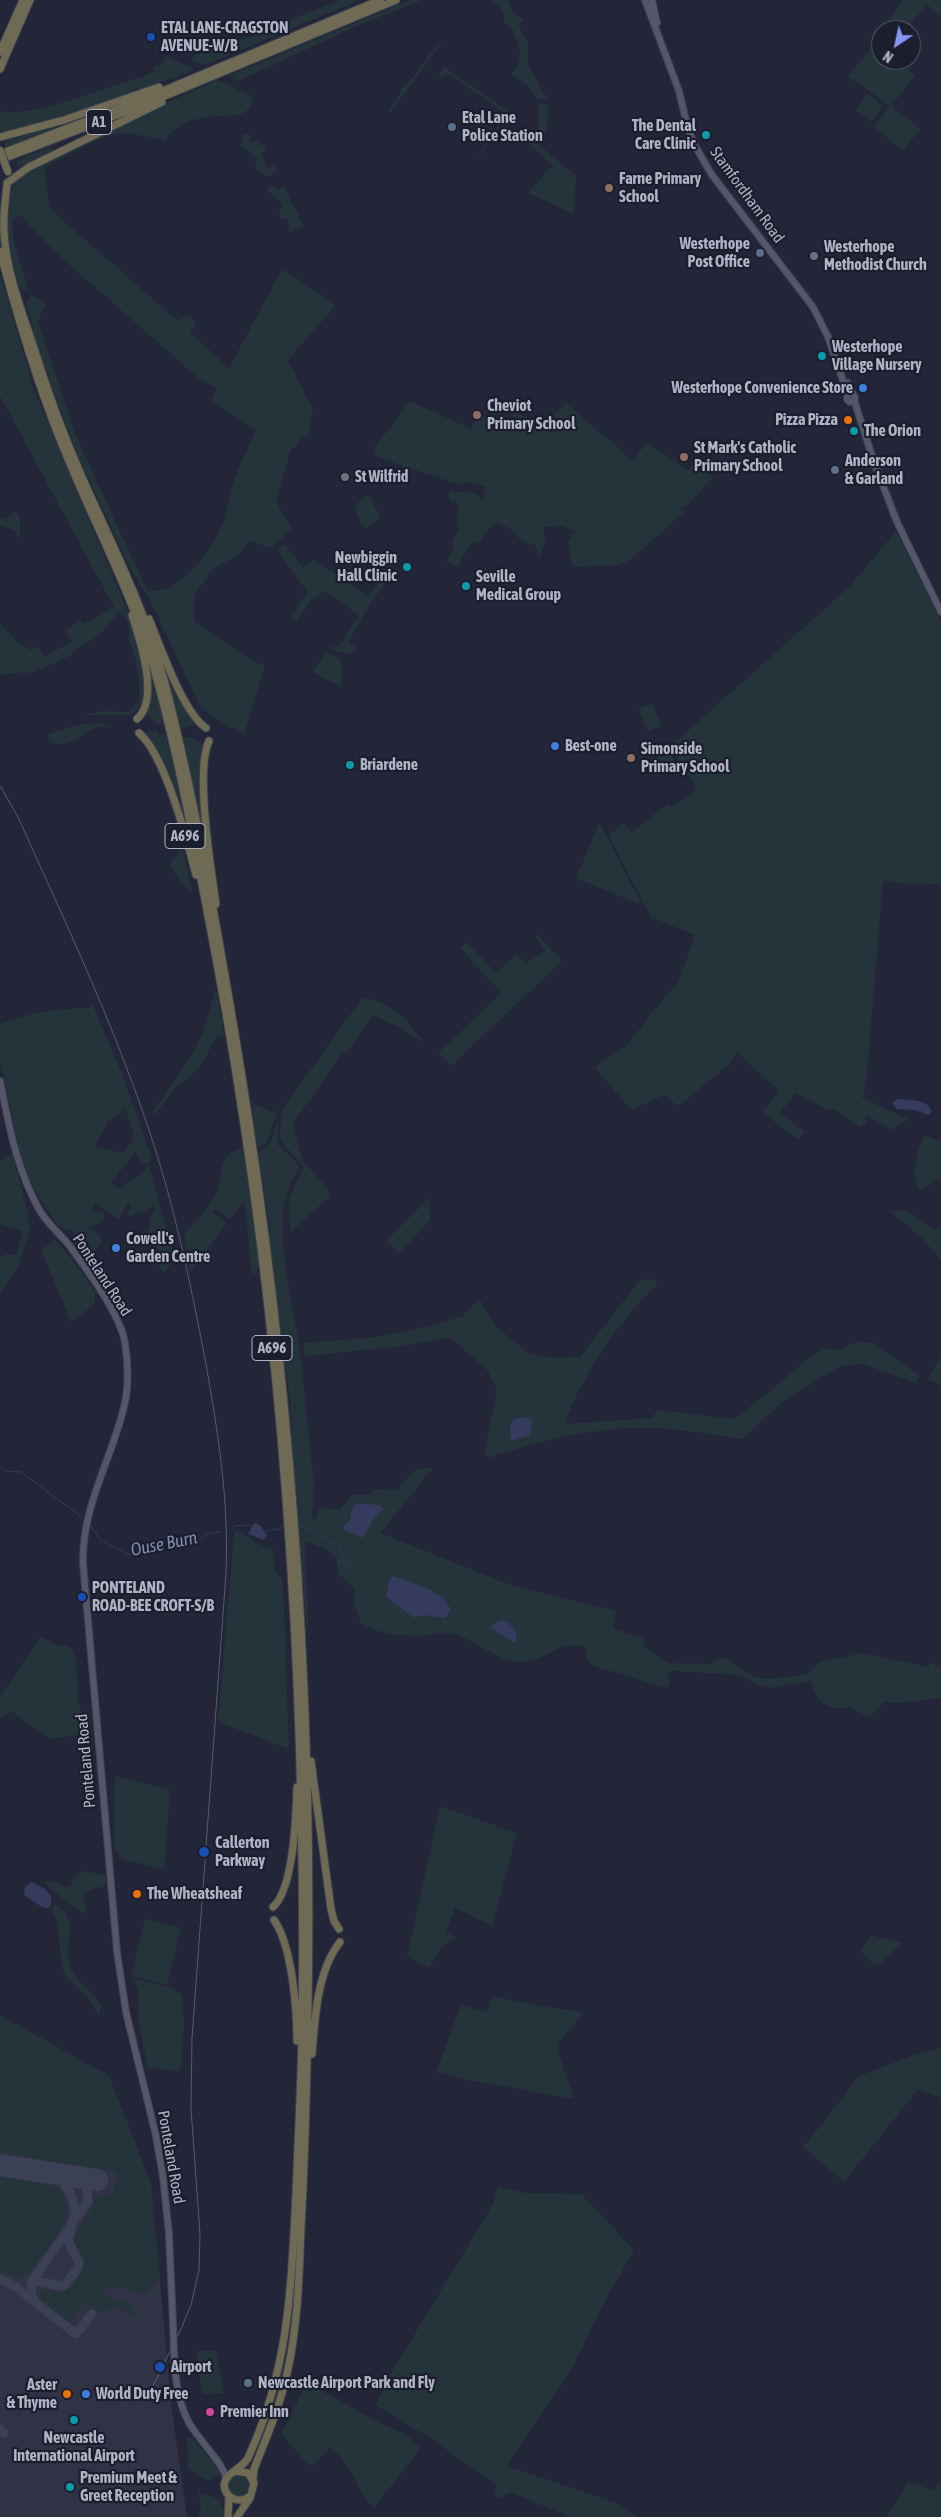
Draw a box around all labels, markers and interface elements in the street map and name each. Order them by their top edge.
place label: ETAL LANE-CRAGSTON AVENUE-W/B [161,18,288,56]
north arrow [871,20,921,70]
marker: ETAL LANE-CRAGSTON AVENUE-W/B [145,31,157,43]
text: N [880,48,896,66]
place label: Etal Lane Police Station [462,108,543,146]
road number: A1 [86,110,112,134]
place label: The Dental Care Clinic [632,116,696,154]
marker: Etal Lane Police Station [446,121,458,133]
marker: The Dental Care Clinic [700,129,712,141]
street label: Stamfordham Road [706,143,788,247]
place label: Farne Primary School [619,169,701,207]
marker: Farne Primary School [603,182,615,194]
place label: Westerhope Post Office [679,234,750,272]
place label: Westerhope Methodist Church [824,237,927,275]
marker: Westerhope Post Office [754,247,766,259]
marker: Westerhope Methodist Church [808,250,820,262]
place label: Westerhope Village Nursery [832,337,922,375]
marker: Westerhope Village Nursery [816,350,828,362]
place label: Westerhope Convenience Store [672,378,853,398]
marker: Westerhope Convenience Store [857,382,869,394]
place label: Cheviot Primary School [487,396,575,434]
marker: Cheviot Primary School [471,409,483,421]
place label: Pizza Pizza [775,410,838,430]
marker: Pizza Pizza [842,414,854,426]
place label: The Orion [864,421,921,441]
marker: The Orion [848,425,860,437]
place label: St Mark's Catholic Primary School [694,438,796,476]
marker: St Mark's Catholic Primary School [678,451,690,463]
place label: Anderson & Garland [845,451,903,489]
marker: Anderson & Garland [829,464,841,476]
place label: St Wilfrid [355,467,408,487]
marker: St Wilfrid [339,471,351,483]
place label: Newbiggin Hall Clinic [335,548,397,586]
marker: Newbiggin Hall Clinic [401,561,413,573]
place label: Seville Medical Group [476,567,561,605]
marker: Seville Medical Group [460,580,472,592]
place label: Best-one [565,736,617,756]
place label: Simonside Primary School [641,739,729,777]
marker: Best-one [549,740,561,752]
marker: Simonside Primary School [625,752,637,764]
place label: Briardene [360,755,418,775]
marker: Briardene [344,759,356,771]
road number: A696 [165,824,205,848]
place label: Cowell's Garden Centre [126,1229,210,1267]
street label: Ponteland Road [68,1230,136,1320]
marker: Cowell's Garden Centre [110,1242,122,1254]
road number: A696 [252,1336,292,1360]
water label: Ouse Burn [129,1527,199,1561]
place label: PONTELAND ROAD-BEE CROFT-S/B [92,1578,214,1616]
marker: PONTELAND ROAD-BEE CROFT-S/B [76,1591,88,1603]
street label: Ponteland Road [72,1713,100,1809]
place label: Callerton Parkway [215,1833,270,1871]
marker: Callerton Parkway [197,1845,211,1859]
place label: The Wheatsheaf [147,1884,242,1904]
marker: The Wheatsheaf [131,1888,143,1900]
street label: Ponteland Road [153,2109,189,2205]
place label: Airport [171,2357,212,2377]
marker: Airport [153,2360,167,2374]
place label: Newcastle Airport Park and Fly [258,2373,435,2393]
place label: Aster & Thyme [7,2375,57,2413]
marker: Newcastle Airport Park and Fly [242,2377,254,2389]
place label: World Duty Free [96,2384,189,2404]
marker: Aster & Thyme [61,2388,73,2400]
marker: World Duty Free [80,2388,92,2400]
place label: Premier Inn [220,2402,289,2422]
marker: Premier Inn [204,2406,216,2418]
marker: Newcastle International Airport [68,2414,80,2426]
place label: Newcastle International Airport [13,2428,135,2466]
place label: Premium Meet & Greet Reception [80,2468,177,2506]
marker: Premium Meet & Greet Reception [64,2481,76,2493]

